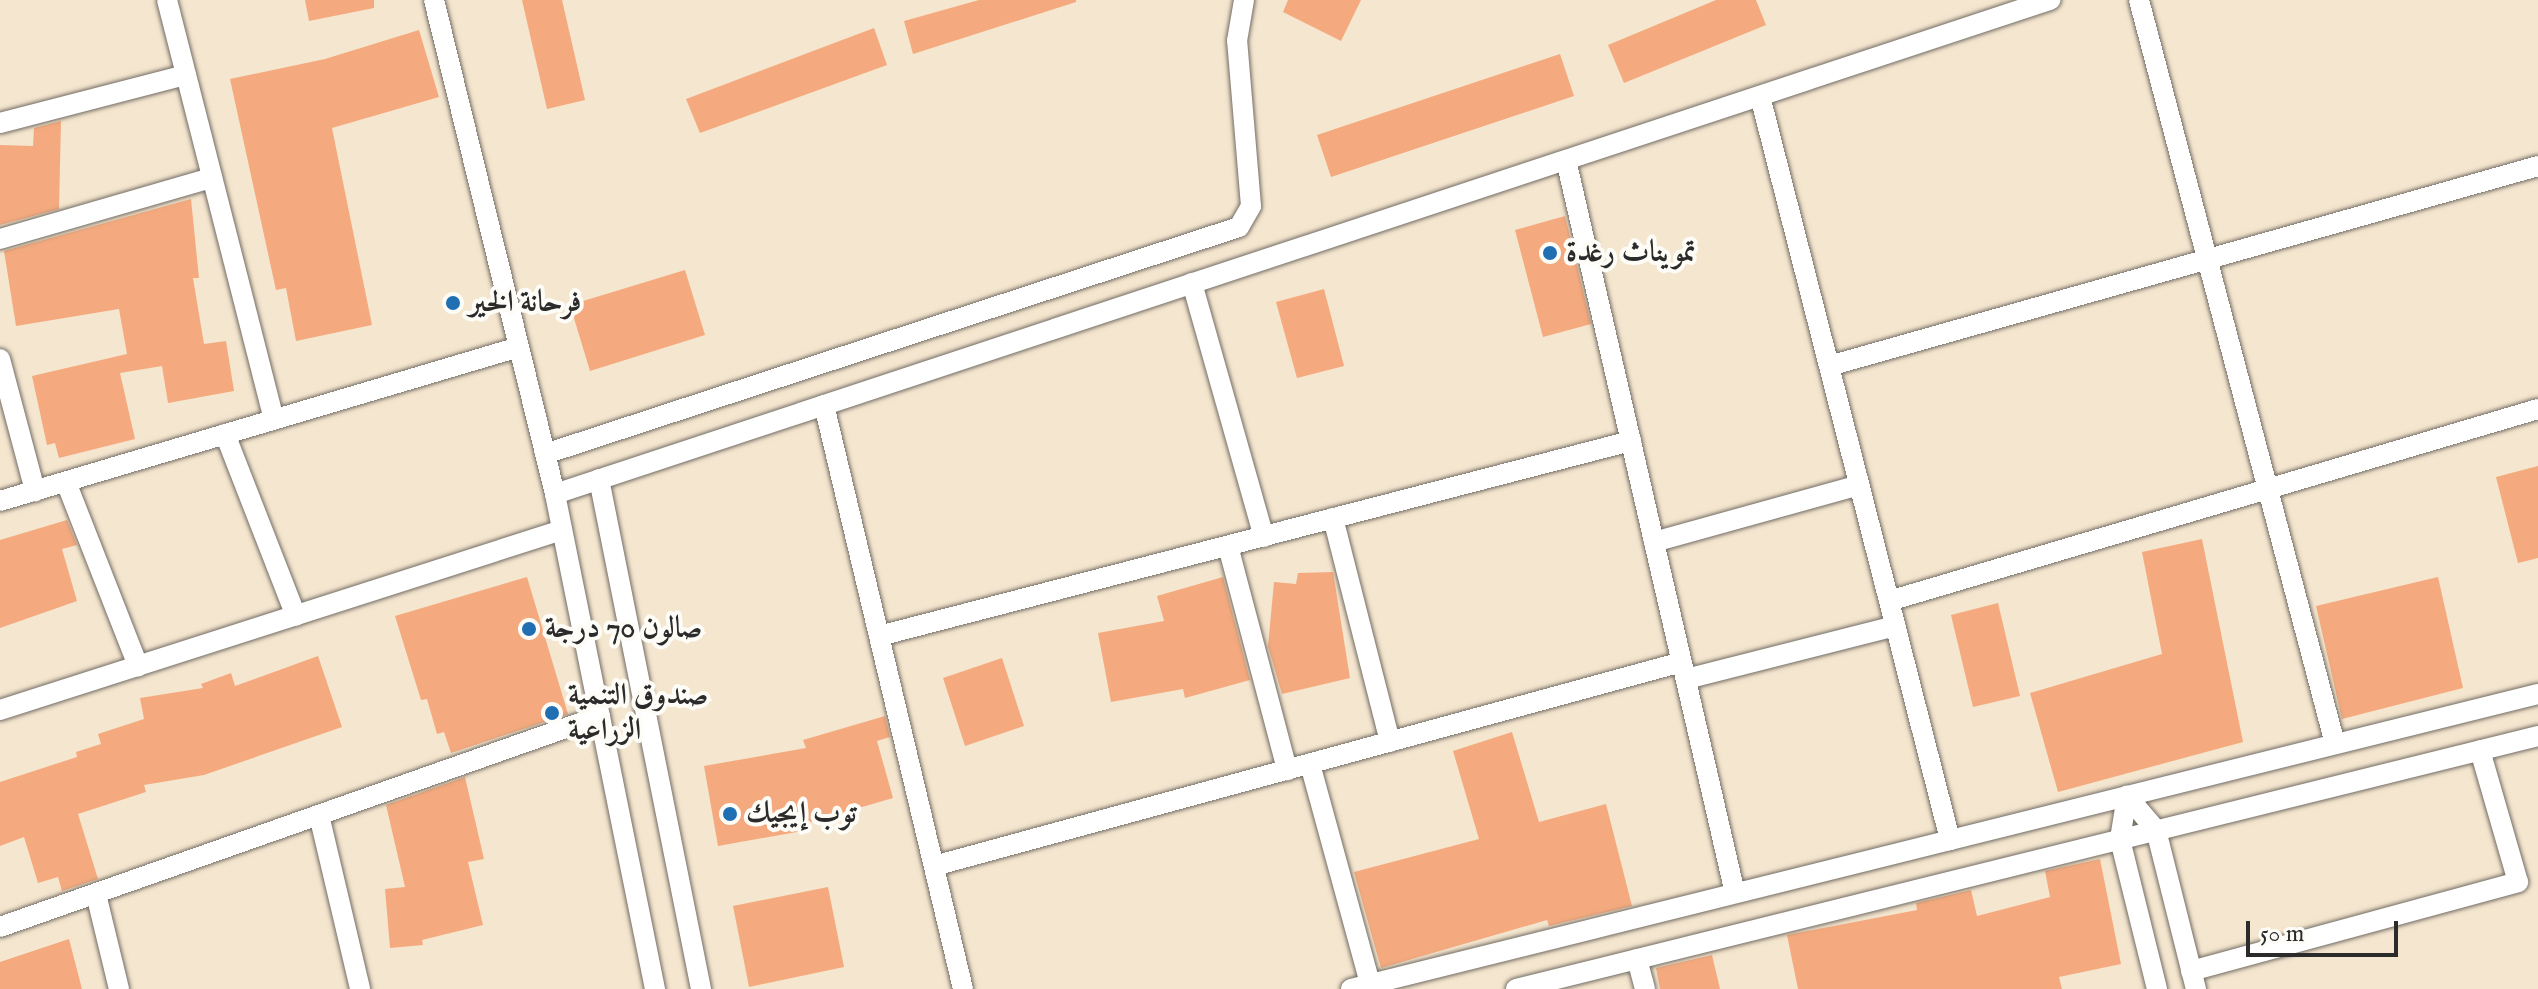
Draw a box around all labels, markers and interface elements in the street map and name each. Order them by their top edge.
place label: تمويناث رغدة [1566,235,1696,271]
marker: تمويناث رغدة [1541,244,1559,262]
place label: فرحانة الخير [469,285,581,321]
marker: فرحانة الخير [444,294,462,312]
place label: صالون 70 درجة [545,611,702,647]
marker: صالون 70 درجة [520,620,538,638]
place label: صندوق التنمية الزراعية [568,678,709,748]
marker: صندوق التنمية الزراعية [543,704,561,722]
place label: توب إيجيك [746,796,857,832]
marker: توب إيجيك [721,805,739,823]
scale bar [2250,905,2402,955]
text: 50 m [2260,919,2304,950]

